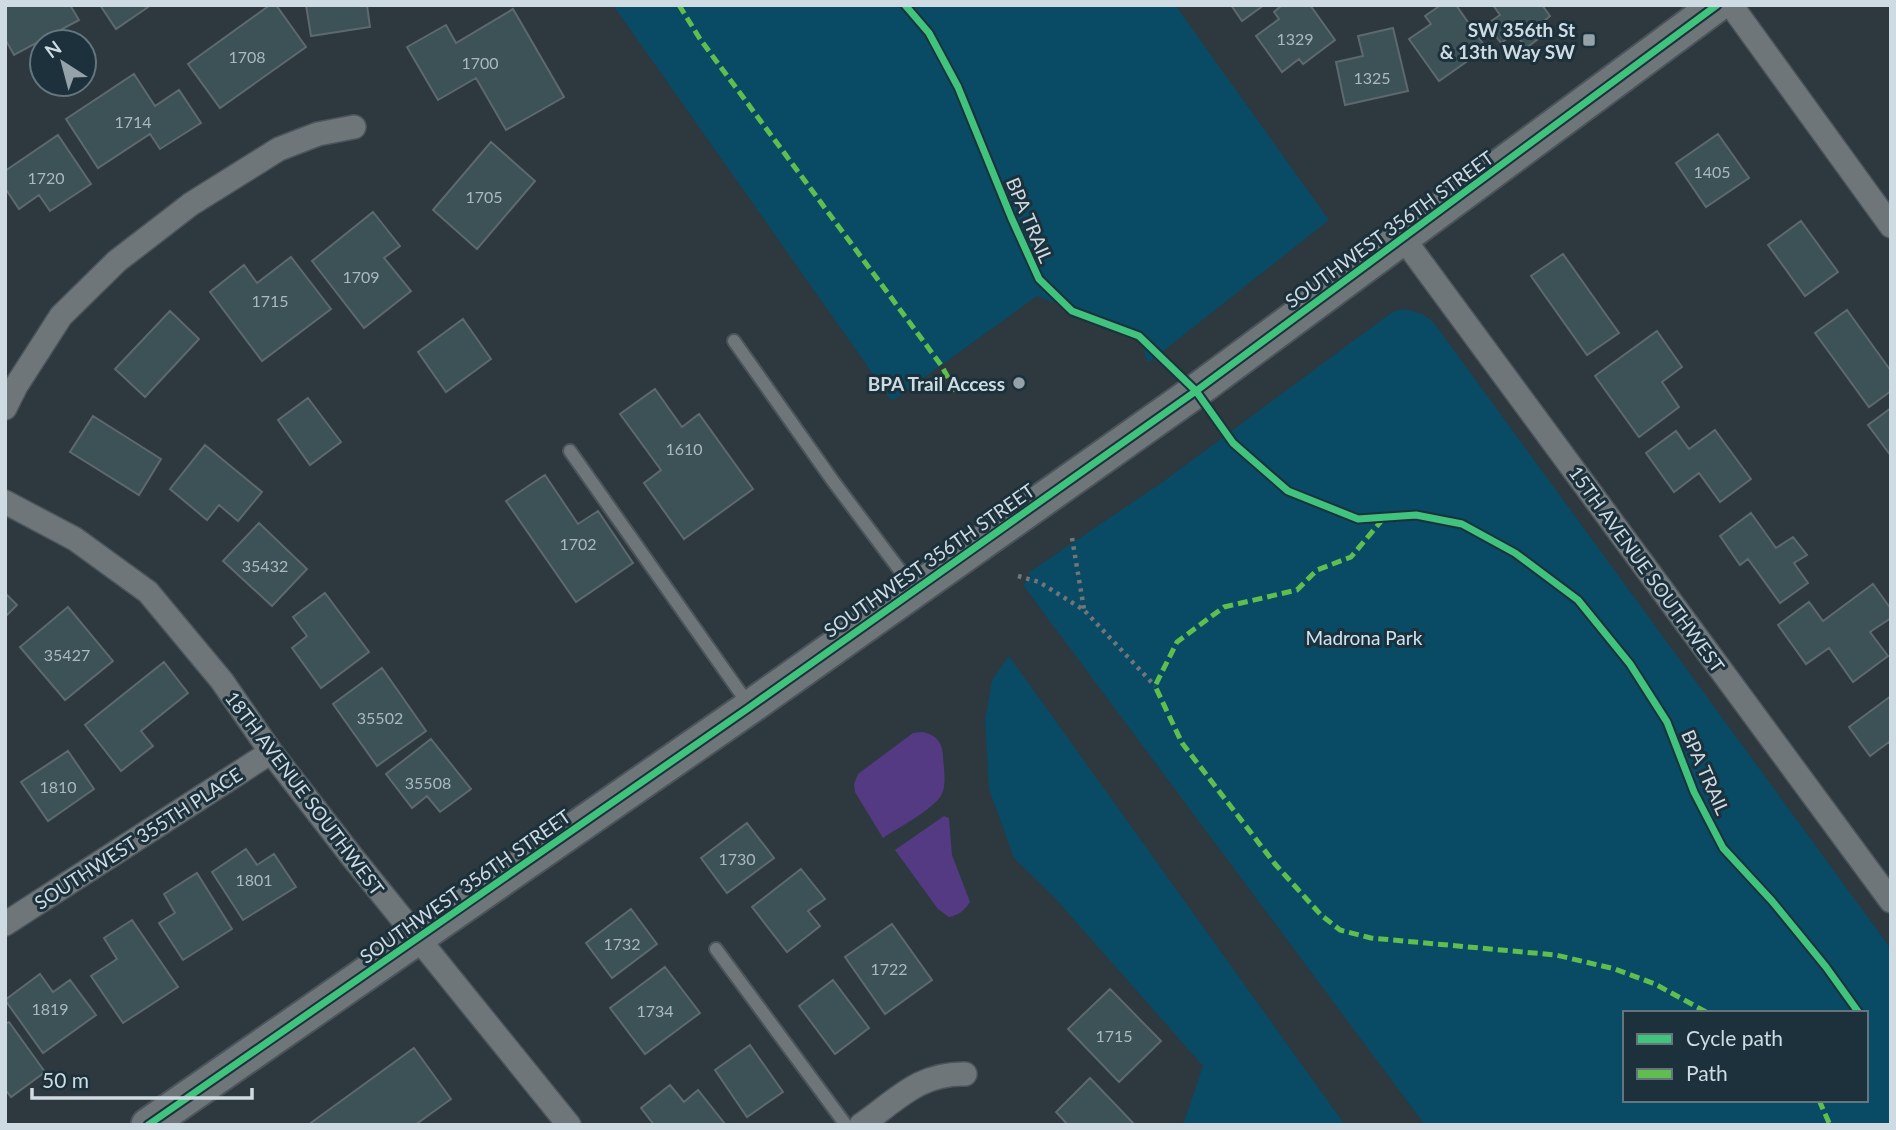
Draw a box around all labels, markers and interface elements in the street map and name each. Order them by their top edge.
place label: SW 356th St & 13th Way SW [1440,18,1575,63]
north arrow [28,28,98,98]
house number: 1329 [1276,29,1314,48]
marker: SW 356th St & 13th Way SW [1581,32,1597,48]
text: N [40,35,65,62]
house number: 1708 [228,47,266,66]
house number: 1700 [461,53,499,72]
house number: 1325 [1353,68,1391,87]
house number: 1714 [114,112,152,131]
street label: SOUTHWEST 356TH STREET [1280,146,1498,312]
house number: 1405 [1693,162,1731,181]
house number: 1720 [27,168,65,187]
street label: BPA TRAIL [1002,174,1058,266]
house number: 1705 [465,187,503,206]
house number: 1709 [342,267,380,286]
house number: 1715 [251,291,289,310]
place label: BPA Trail Access [868,372,1005,395]
marker: BPA Trail Access [1011,375,1027,391]
house number: 1610 [665,439,703,458]
street label: 15TH AVENUE SOUTHWEST [1564,461,1730,677]
street label: SOUTHWEST 356TH STREET [819,478,1039,642]
house number: 1702 [559,534,597,553]
house number: 35432 [242,556,288,575]
park label: Madrona Park [1306,626,1423,649]
house number: 35427 [44,645,90,664]
street label: 18TH AVENUE SOUTHWEST [221,686,389,900]
house number: 35502 [357,708,403,727]
street label: BPA TRAIL [1677,726,1735,818]
street label: SOUTHWEST 355TH PLACE [30,762,246,914]
house number: 35508 [405,773,451,792]
house number: 1810 [39,777,77,796]
street label: SOUTHWEST 356TH STREET [355,804,575,968]
house number: 1730 [718,849,756,868]
house number: 1801 [235,870,273,889]
house number: 1732 [603,934,641,953]
house number: 1722 [870,959,908,978]
house number: 1819 [31,999,69,1018]
house number: 1734 [636,1001,674,1020]
legend [1623,1011,1868,1102]
text: Cycle path [1686,1025,1783,1050]
house number: 1715 [1095,1026,1133,1045]
scale bar [32,1056,252,1100]
text: Path [1686,1060,1728,1085]
text: 50 m [42,1067,89,1092]

